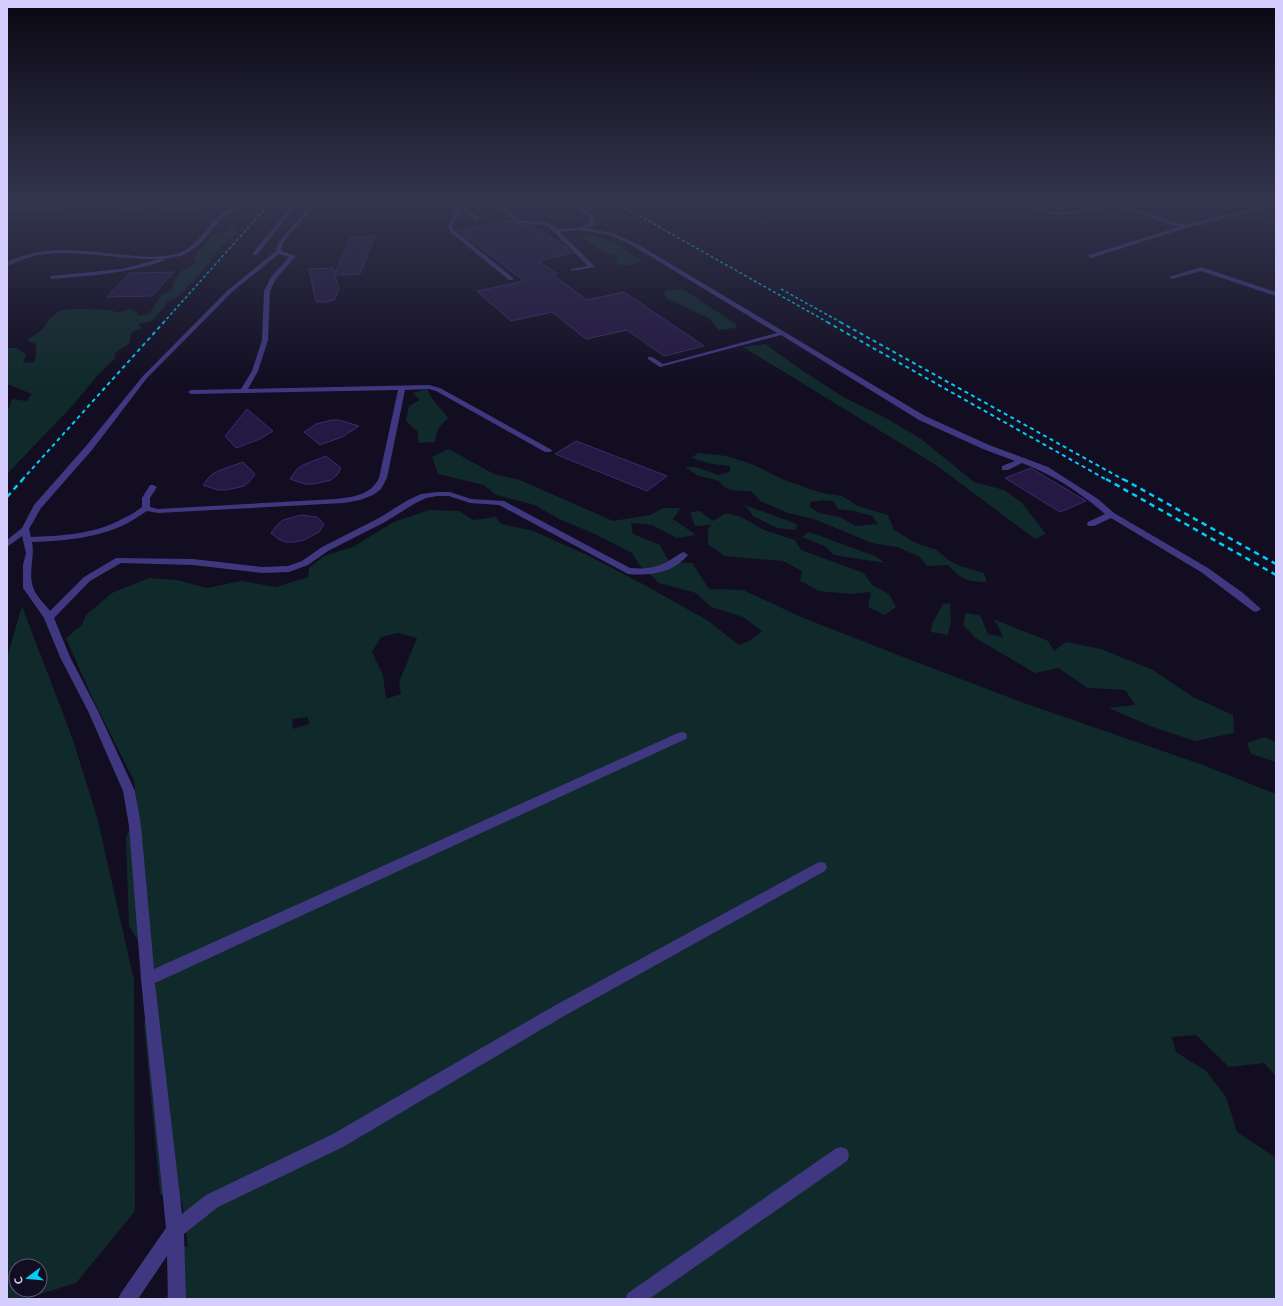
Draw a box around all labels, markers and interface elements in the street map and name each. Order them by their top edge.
north arrow [8,1258,48,1298]
text: С [12,1276,25,1286]

